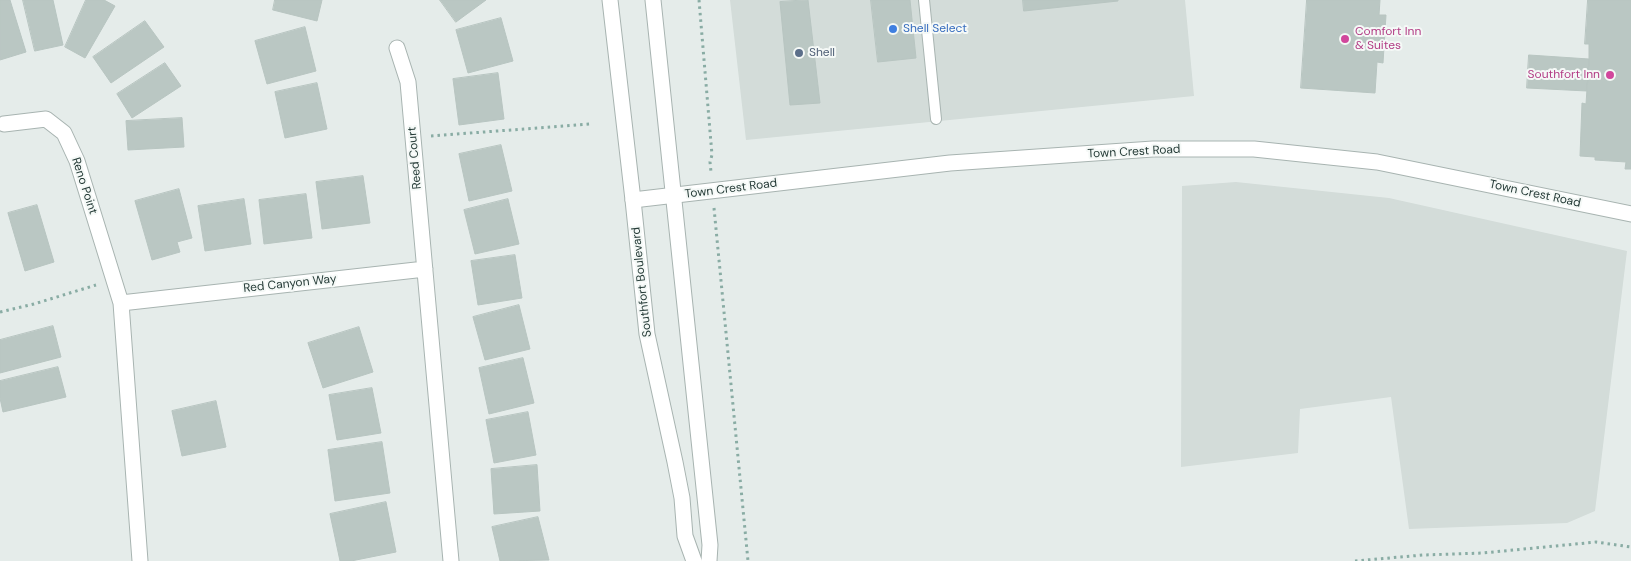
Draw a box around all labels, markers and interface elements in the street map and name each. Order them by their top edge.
place label: Shell Select [903,22,967,36]
marker: Shell Select [887,23,899,35]
place label: Comfort Inn & Suites [1355,25,1421,53]
marker: Comfort Inn & Suites [1339,33,1351,45]
place label: Shell [809,46,835,60]
marker: Shell [793,47,805,59]
place label: Southfort Inn [1528,68,1600,82]
marker: Southfort Inn [1604,69,1616,81]
street label: Reed Court [405,126,425,190]
street label: Town Crest Road [1087,142,1181,162]
street label: Reno Point [68,156,100,216]
street label: Town Crest Road [684,176,778,202]
street label: Town Crest Road [1488,177,1582,211]
street label: Southfort Boulevard [629,226,655,338]
street label: Red Canyon Way [243,272,337,296]

